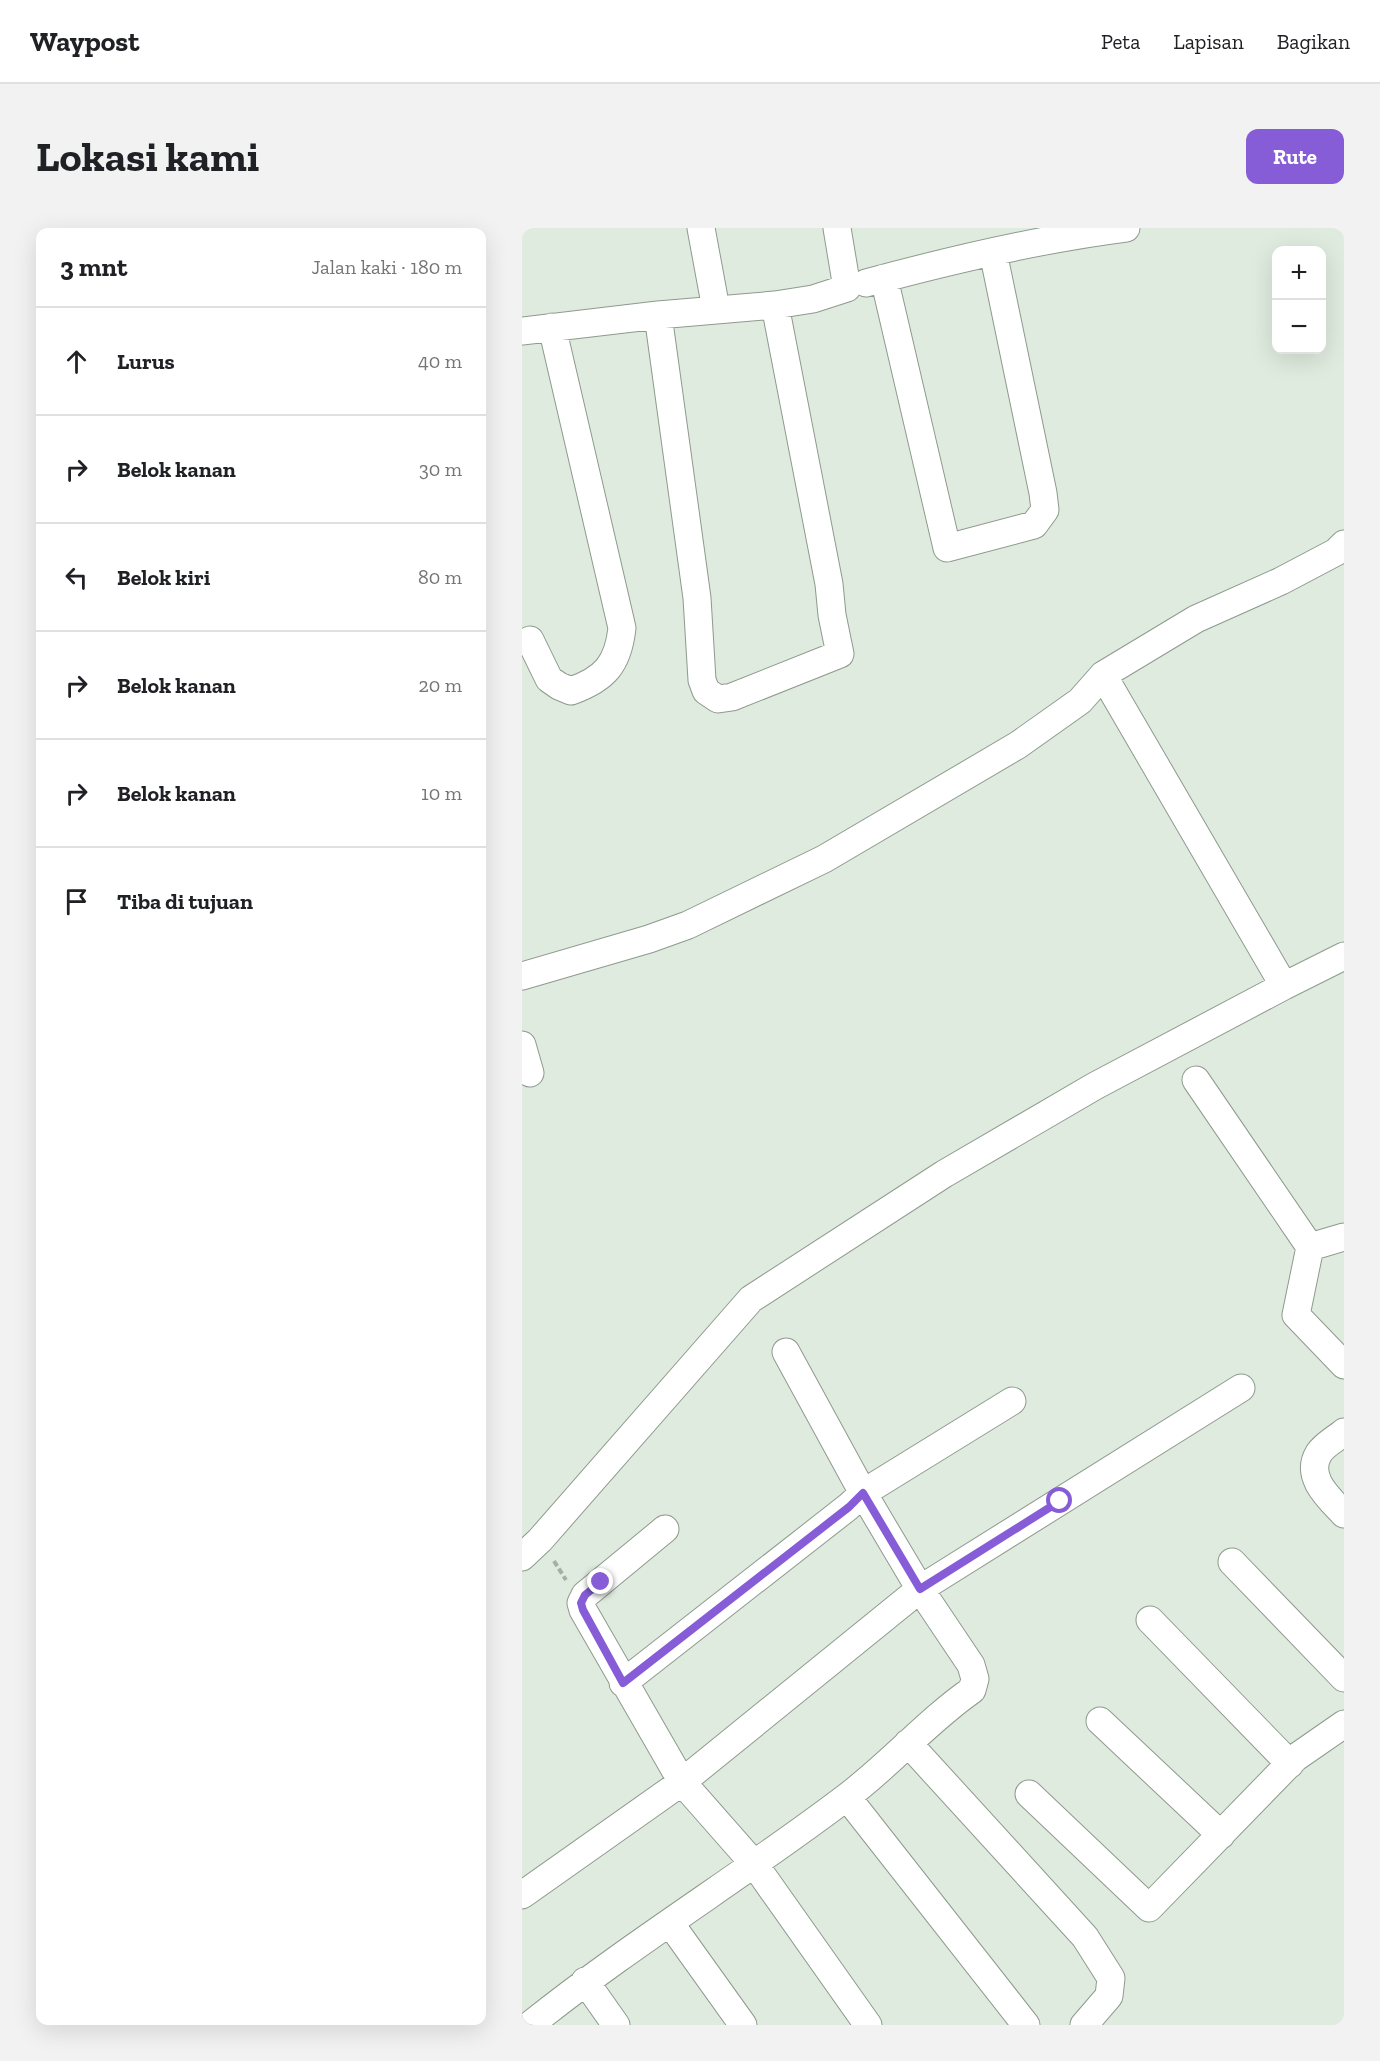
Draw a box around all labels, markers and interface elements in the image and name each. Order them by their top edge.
text: Waypost [30,25,139,58]
text: Peta [1101,29,1140,54]
text: Lapisan [1173,29,1244,54]
text: Bagikan [1277,29,1350,54]
button: Rute [1246,129,1344,184]
text: Lokasi kami [36,131,259,182]
map controls [1272,246,1326,354]
button: + [1272,246,1326,300]
text: 3 mnt [60,251,127,283]
text: Jalan kaki · 180 m [311,255,462,279]
button: − [1272,300,1326,354]
icon: ahead [60,345,93,378]
text: Lurus [117,348,175,375]
text: 40 m [418,349,462,373]
icon: right [60,453,93,486]
text: Belok kanan [117,456,236,483]
text: 30 m [419,457,462,481]
icon: left [60,561,93,594]
text: Belok kiri [117,564,210,591]
text: 80 m [418,565,462,589]
icon: right [60,669,93,702]
text: Belok kanan [117,672,236,699]
text: 20 m [418,673,462,697]
icon: right [60,777,93,810]
text: Belok kanan [117,780,236,807]
text: 10 m [421,781,462,805]
icon: arrive [60,885,93,918]
text: Tiba di tujuan [117,888,253,915]
route start [1046,1487,1072,1513]
route end [587,1568,613,1594]

